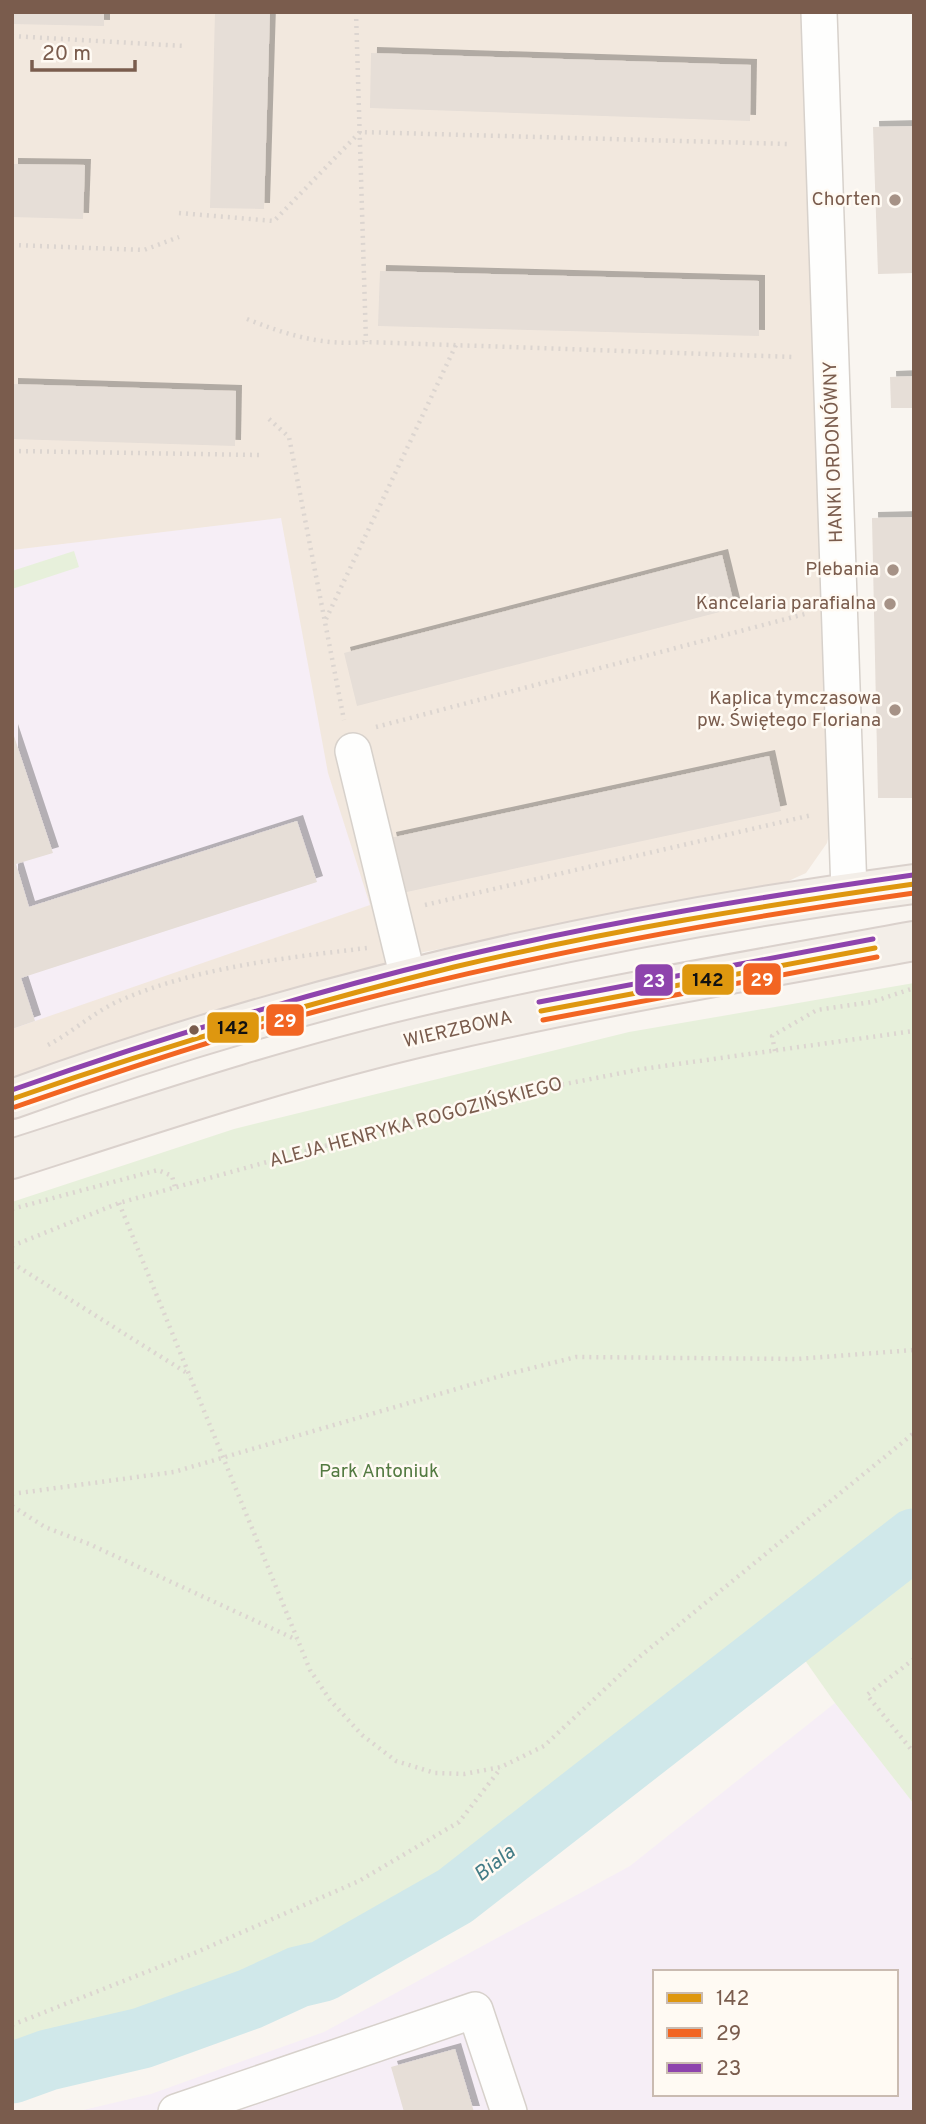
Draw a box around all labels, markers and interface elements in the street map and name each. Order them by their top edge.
scale bar [32,28,135,72]
text: 20 m [42,41,91,68]
place label: Chorten [811,188,881,212]
marker: Chorten [887,192,903,208]
street label: HANKI ORDONÓWNY [818,361,849,543]
place label: Plebania [805,558,879,582]
marker: Plebania [885,562,901,578]
place label: Kancelaria parafialna [696,592,876,616]
marker: Kancelaria parafialna [882,596,898,612]
place label: Kaplica tymczasowa pw. Świętego Floriana [697,687,881,733]
marker: Kaplica tymczasowa pw. Świętego Floriana [887,702,903,718]
line badge: 29 [742,962,782,996]
line badge: 23 [634,963,674,997]
line badge: 142 [681,963,735,996]
text: 142 [692,969,724,993]
text: 29 [750,969,774,993]
text: 23 [642,970,666,994]
line badge: 29 [265,1003,305,1037]
street label: WIERZBOWA [401,1006,515,1054]
text: 29 [273,1010,297,1034]
line badge: 142 [206,1011,260,1044]
text: 142 [217,1017,249,1041]
unlabelled marker [187,1023,201,1037]
street label: ALEJA HENRYKA ROGOZIŃSKIEGO [266,1071,565,1174]
park label: Park Antoniuk [319,1460,439,1484]
water label: Biala [469,1839,521,1889]
legend [653,1970,898,2096]
text: 142 [716,1986,749,2013]
text: 29 [716,2021,741,2048]
text: 23 [716,2056,742,2083]

